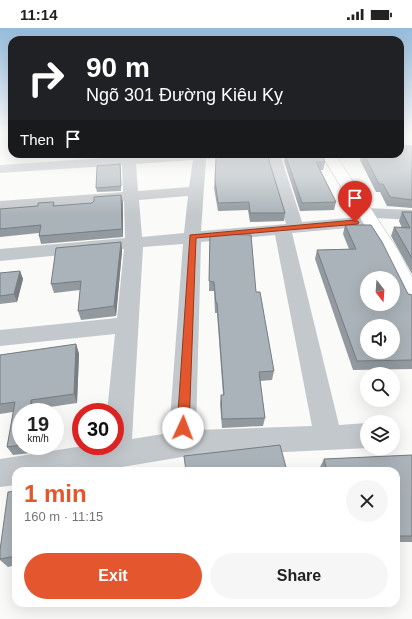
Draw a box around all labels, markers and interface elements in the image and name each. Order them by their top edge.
text: 11:14 [20,6,58,23]
icon: right [20,52,72,104]
text: 90 m [86,52,150,83]
text: Ngõ 301 Đường Kiêu Kỵ [86,85,283,105]
icon: arrive [62,128,84,150]
text: Then [20,131,54,148]
pin [338,181,372,222]
icon: arrive [344,187,366,209]
north arrow [360,271,400,311]
map controls [360,271,400,455]
button: sound [360,319,400,359]
button: search [360,367,400,407]
speed limit sign: 30 [72,403,124,455]
position arrow [162,407,204,449]
text: 19 [27,413,49,435]
button: layers [360,415,400,455]
text: km/h [27,433,49,444]
text: 1 min [24,480,87,507]
button: close [346,480,388,522]
text: 160 m · 11:15 [24,509,103,524]
button: Exit [24,553,202,599]
button: Share [210,553,388,599]

